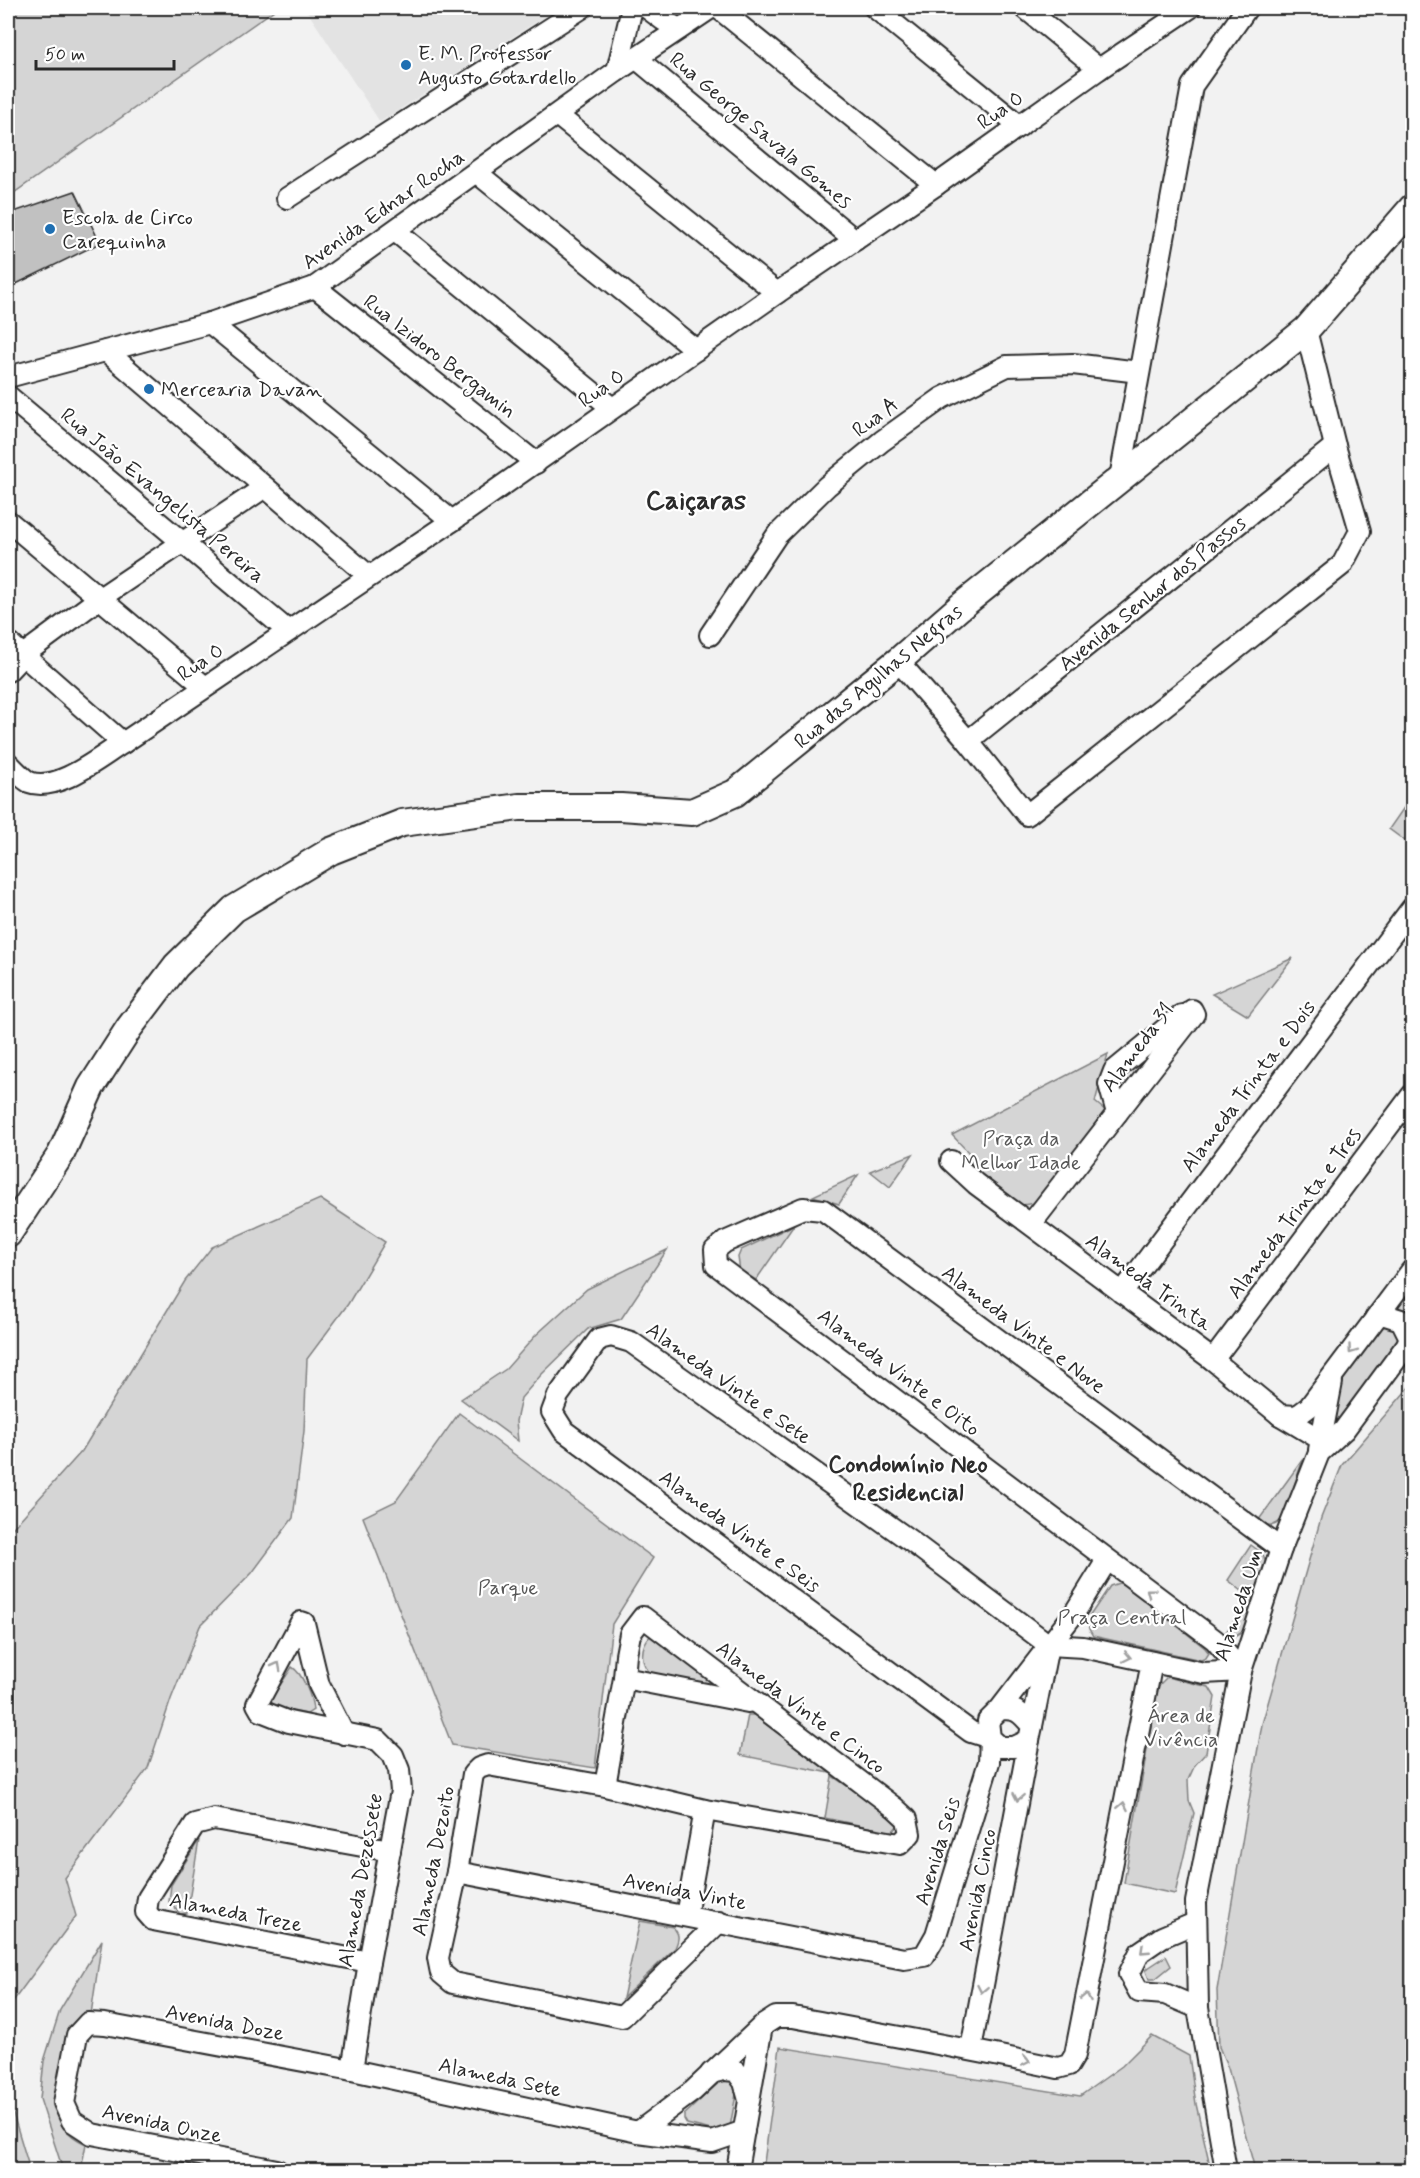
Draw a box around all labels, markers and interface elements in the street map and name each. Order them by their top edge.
scale bar [36,33,174,71]
place label: E. M. Professor Augusto Gotardello [418,40,576,92]
text: 50 m [45,43,85,67]
street label: Rua George Savala Gomes [662,46,858,216]
marker: E. M. Professor Augusto Gotardello [399,58,413,72]
street label: Rua O [972,85,1029,137]
street label: Avenida Ednar Rocha [297,143,470,277]
place label: Escola de Circo Carequinha [62,204,193,256]
marker: Escola de Circo Carequinha [43,222,57,236]
street label: Rua Izidoro Bergamin [356,288,522,426]
street label: Rua O [573,363,630,415]
place label: Mercearia Davan [161,376,323,404]
marker: Mercearia Davan [142,382,156,396]
street label: Rua A [847,391,905,444]
street label: Rua João Evangelista Pereira [53,402,271,591]
district label: Caiçaras [646,484,746,519]
street label: Avenida Senhor dos Passos [1053,509,1252,678]
street label: Rua das Agulhas Negras [789,598,970,757]
street label: Rua O [172,637,229,689]
street label: Alameda Trinta e Dois [1175,995,1323,1178]
street label: Alameda 31 [1095,997,1181,1098]
street label: Alameda Trinta e Tres [1221,1122,1368,1305]
park label: Praça da Melhor Idade [961,1125,1081,1177]
street label: Alameda Trinta [1080,1227,1218,1338]
street label: Alameda Vinte e Nove [936,1259,1111,1401]
street label: Alameda Vinte e Oito [811,1302,985,1443]
street label: Alameda Vinte e Sete [640,1316,817,1452]
one-way arrow [1348,1343,1359,1354]
district label: Condomínio Neo Residencial [828,1450,988,1509]
street label: Alameda Vinte e Seis [653,1464,826,1600]
street label: Alameda Um [1208,1546,1270,1665]
park label: Parque [478,1574,538,1602]
one-way arrow [1146,1588,1157,1599]
park label: Praça Central [1058,1604,1186,1632]
street label: Alameda Vinte e Cinco [710,1635,891,1781]
one-way arrow [1122,1650,1132,1663]
one-way arrow [270,1662,281,1672]
park label: Área de Vivência [1144,1702,1218,1754]
street label: Alameda Dezoito [406,1784,462,1939]
street label: Alameda Dezessete [332,1791,390,1969]
one-way arrow [1012,1792,1025,1802]
street label: Avenida Seis [908,1794,968,1909]
one-way arrow [1116,1801,1129,1811]
street label: Avenida Cinco [952,1827,1004,1954]
street label: Avenida Vinte [620,1866,749,1918]
street label: Alameda Treze [167,1886,305,1940]
one-way arrow [1140,1943,1151,1954]
one-way arrow [976,1983,989,1993]
one-way arrow [1079,1992,1092,2002]
street label: Avenida Doze [163,1998,287,2048]
street label: Alameda Sete [436,2051,564,2105]
one-way arrow [1021,2054,1031,2067]
street label: Avenida Onze [99,2098,224,2150]

